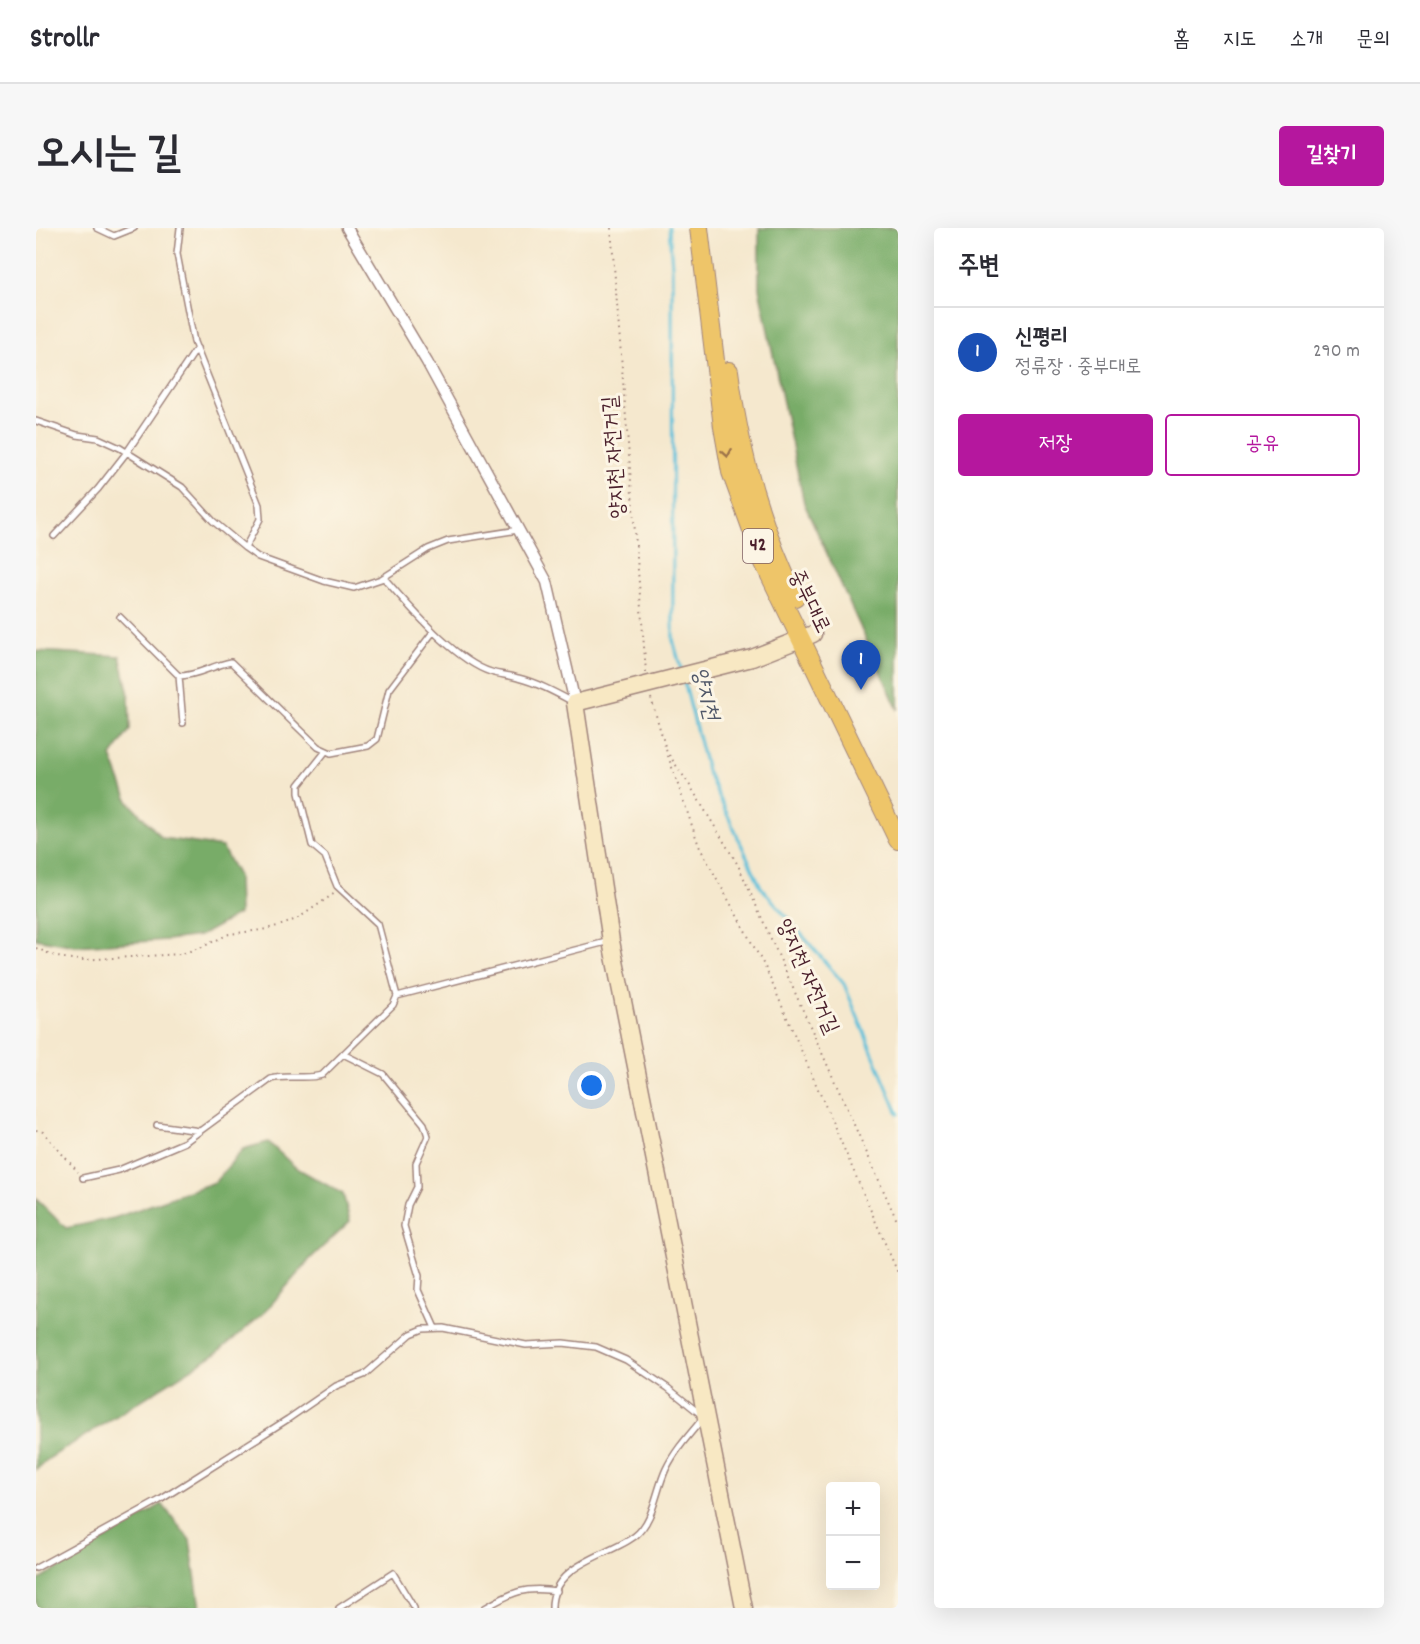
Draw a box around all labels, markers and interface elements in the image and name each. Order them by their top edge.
text: Strollr [30,21,99,61]
text: 홈 [1173,26,1190,56]
text: 지도 [1223,26,1256,56]
text: 소개 [1289,26,1323,56]
text: 문의 [1356,26,1390,56]
button: 길찾기 [1279,126,1384,186]
text: 오시는 길 [36,127,181,187]
text: 주변 [958,249,1000,286]
text: 신평리 [1015,323,1068,354]
text: 1 [975,338,980,366]
text: 290 m [1313,338,1360,366]
text: 정류장 · 중부대로 [1015,354,1141,382]
street label: 양지천 자전거길 [597,394,635,519]
button: 저장 [958,414,1153,476]
button: 공유 [1165,414,1360,476]
one-way arrow [721,448,733,457]
road number: 42 [743,529,773,563]
street label: 중부대로 [780,565,836,639]
pin: 1 [842,640,880,690]
water label: 양지천 [683,664,726,726]
street label: 양지천 자전거길 [767,915,845,1039]
your location [577,1071,606,1100]
map controls [826,1482,880,1590]
button: + [826,1482,880,1536]
button: − [826,1536,880,1590]

